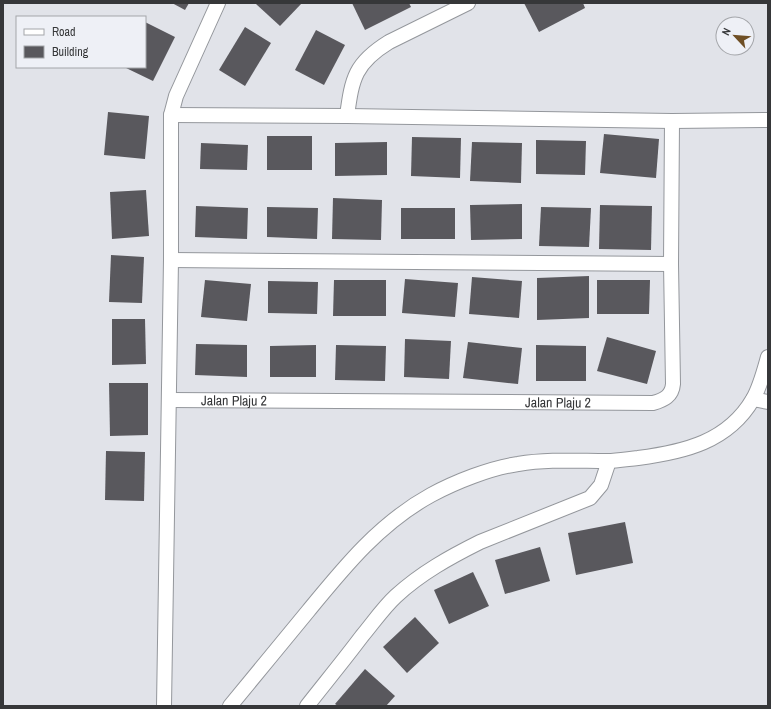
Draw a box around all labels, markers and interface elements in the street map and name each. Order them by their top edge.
legend [16,16,146,68]
north arrow [715,16,755,56]
text: Road [52,24,76,40]
text: N [718,26,734,38]
text: Building [52,44,89,60]
street label: Jalan Plaju 2 [201,391,267,410]
street label: Jalan Plaju 2 [525,393,591,412]

